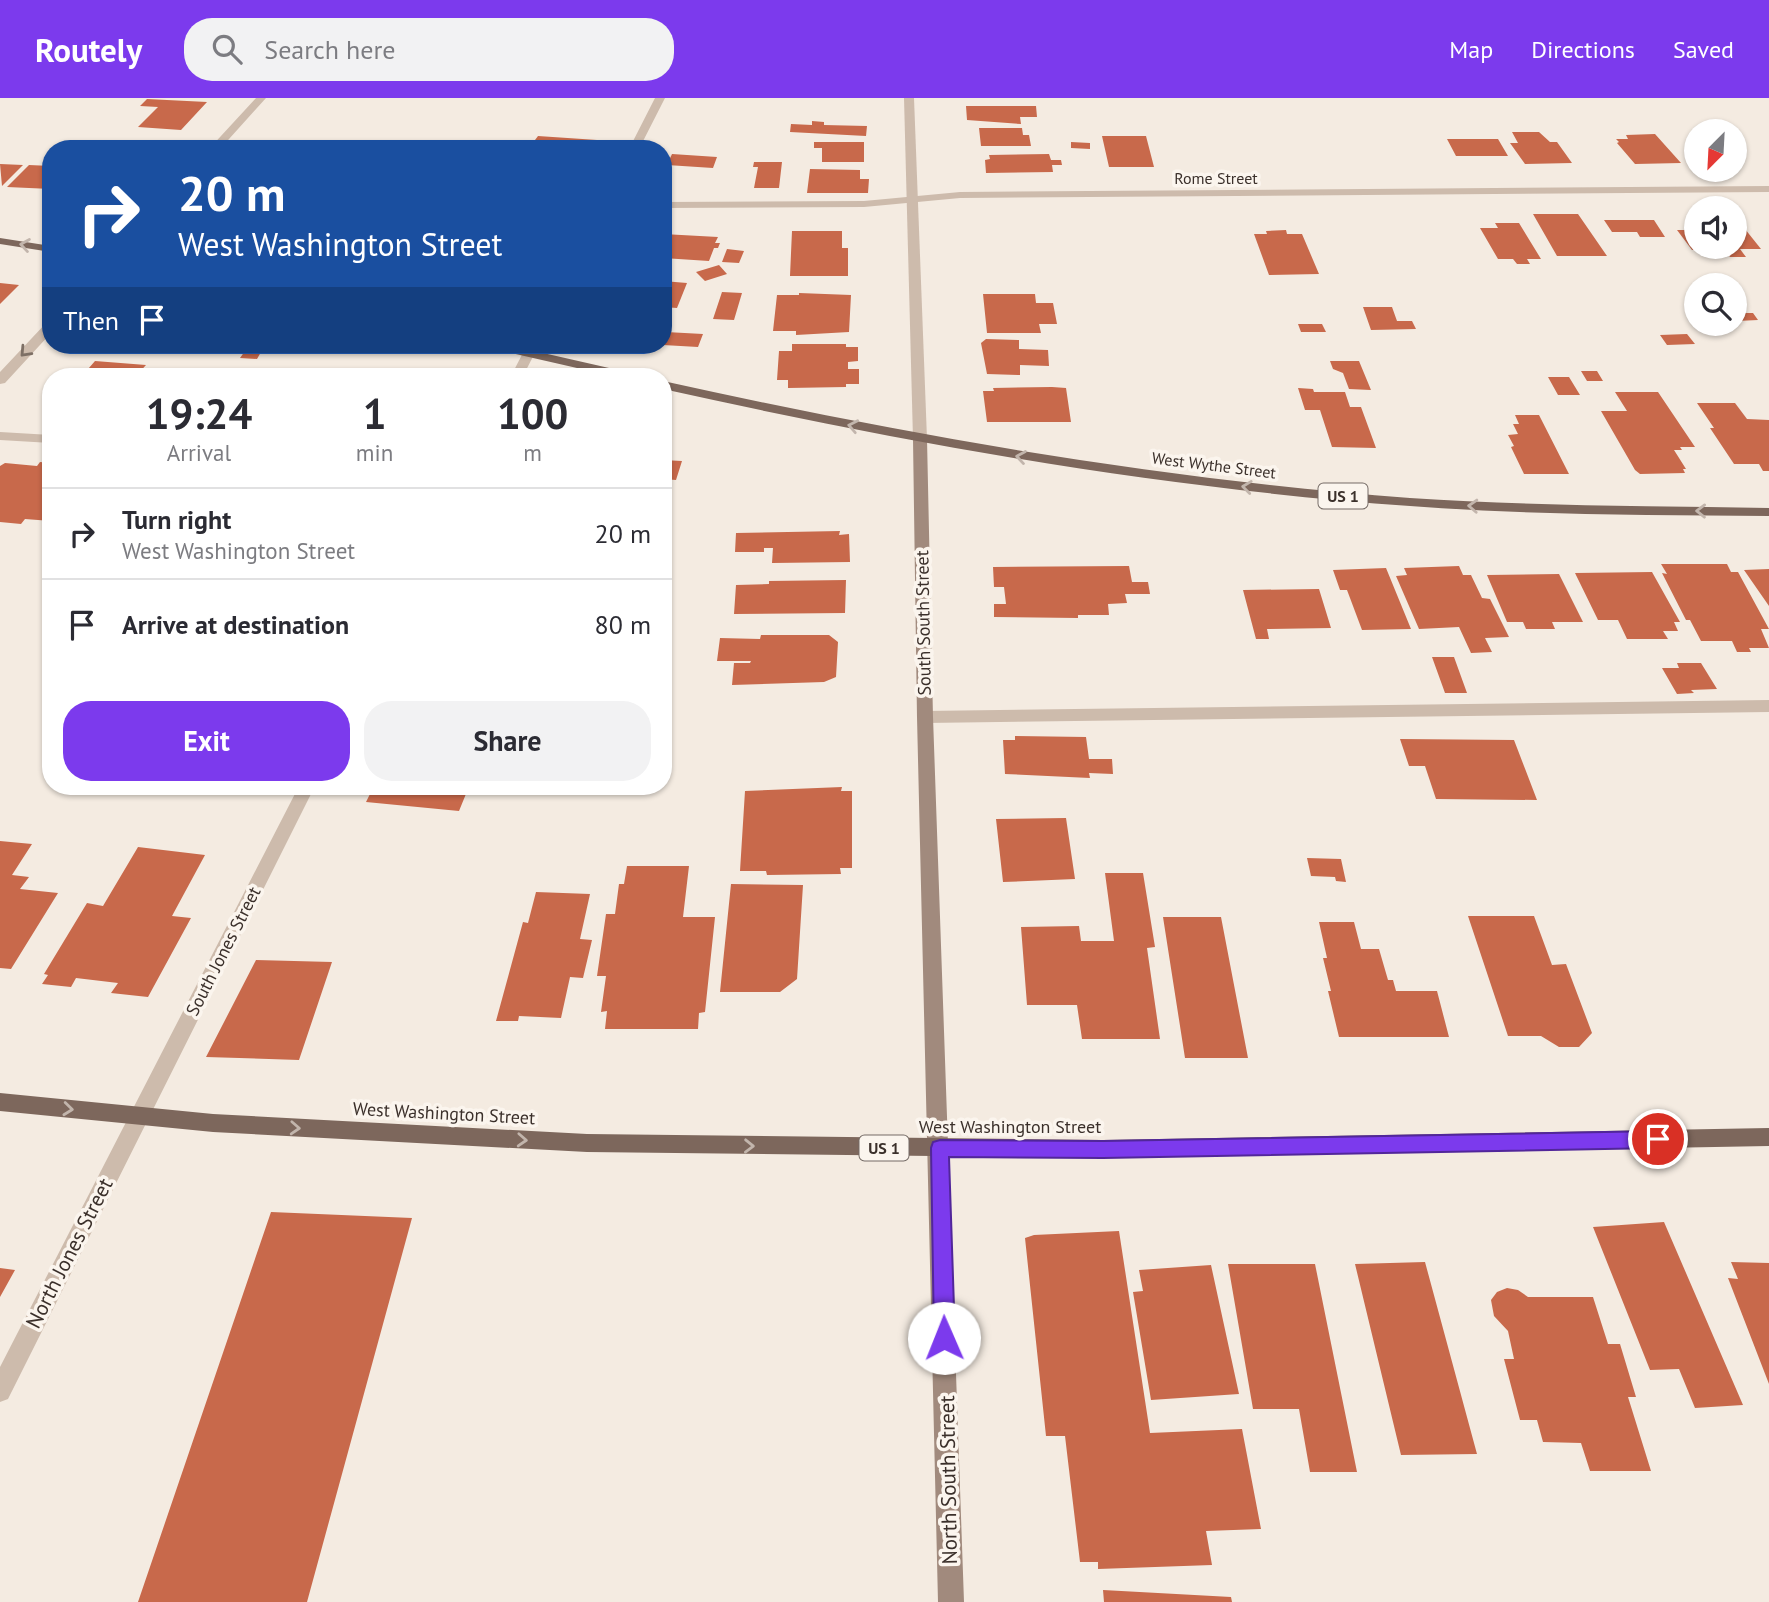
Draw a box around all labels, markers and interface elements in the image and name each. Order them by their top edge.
search box [184,18,674,81]
text: Routely [35,28,142,71]
icon: search [208,30,246,68]
text: Search here [264,33,395,66]
text: Map [1449,34,1493,65]
text: Directions [1531,34,1635,65]
text: Saved [1673,34,1734,65]
north arrow [1684,119,1746,182]
map controls [1684,119,1747,336]
text: 20 m [178,161,285,225]
icon: right [63,168,154,259]
street label: Rome Street [1174,168,1258,188]
button: sound [1684,196,1747,259]
text: West Washington Street [178,223,502,265]
one-way arrow [19,238,31,253]
button: search [1684,273,1747,336]
icon: arrive [133,301,171,339]
text: Then [63,304,119,337]
one-way arrow [21,344,34,357]
text: 19:24 [146,386,252,441]
text: 1 [363,386,386,441]
text: 100 [497,386,568,441]
one-way arrow [847,419,859,434]
text: Arrival [167,438,231,467]
text: min [356,438,393,467]
text: m [523,438,542,467]
street label: West Wythe Street [1151,447,1278,483]
one-way arrow [1015,449,1027,464]
one-way arrow [1241,479,1253,494]
road number: US 1 [1318,484,1368,508]
one-way arrow [1468,498,1479,513]
text: Turn right [122,503,231,536]
one-way arrow [1695,503,1706,519]
icon: right [63,515,101,553]
text: 20 m [595,517,651,550]
text: West Washington Street [122,536,355,565]
street label: South South Street [910,550,936,696]
icon: arrive [63,606,101,644]
text: Arrive at destination [122,608,349,641]
text: 80 m [595,608,651,641]
button: Exit [63,701,350,781]
button: Share [364,701,651,781]
street label: South Jones Street [181,883,265,1019]
street label: West Washington Street [352,1097,536,1129]
one-way arrow [63,1101,74,1116]
pin [1628,1109,1688,1169]
street label: West Washington Street [919,1115,1101,1138]
one-way arrow [289,1120,300,1135]
icon: arrive [1639,1120,1677,1158]
one-way arrow [517,1132,528,1147]
road number: US 1 [860,1136,908,1160]
one-way arrow [744,1138,755,1153]
street label: North Jones Street [20,1173,118,1333]
position arrow [907,1301,981,1375]
street label: North South Street [933,1395,963,1565]

